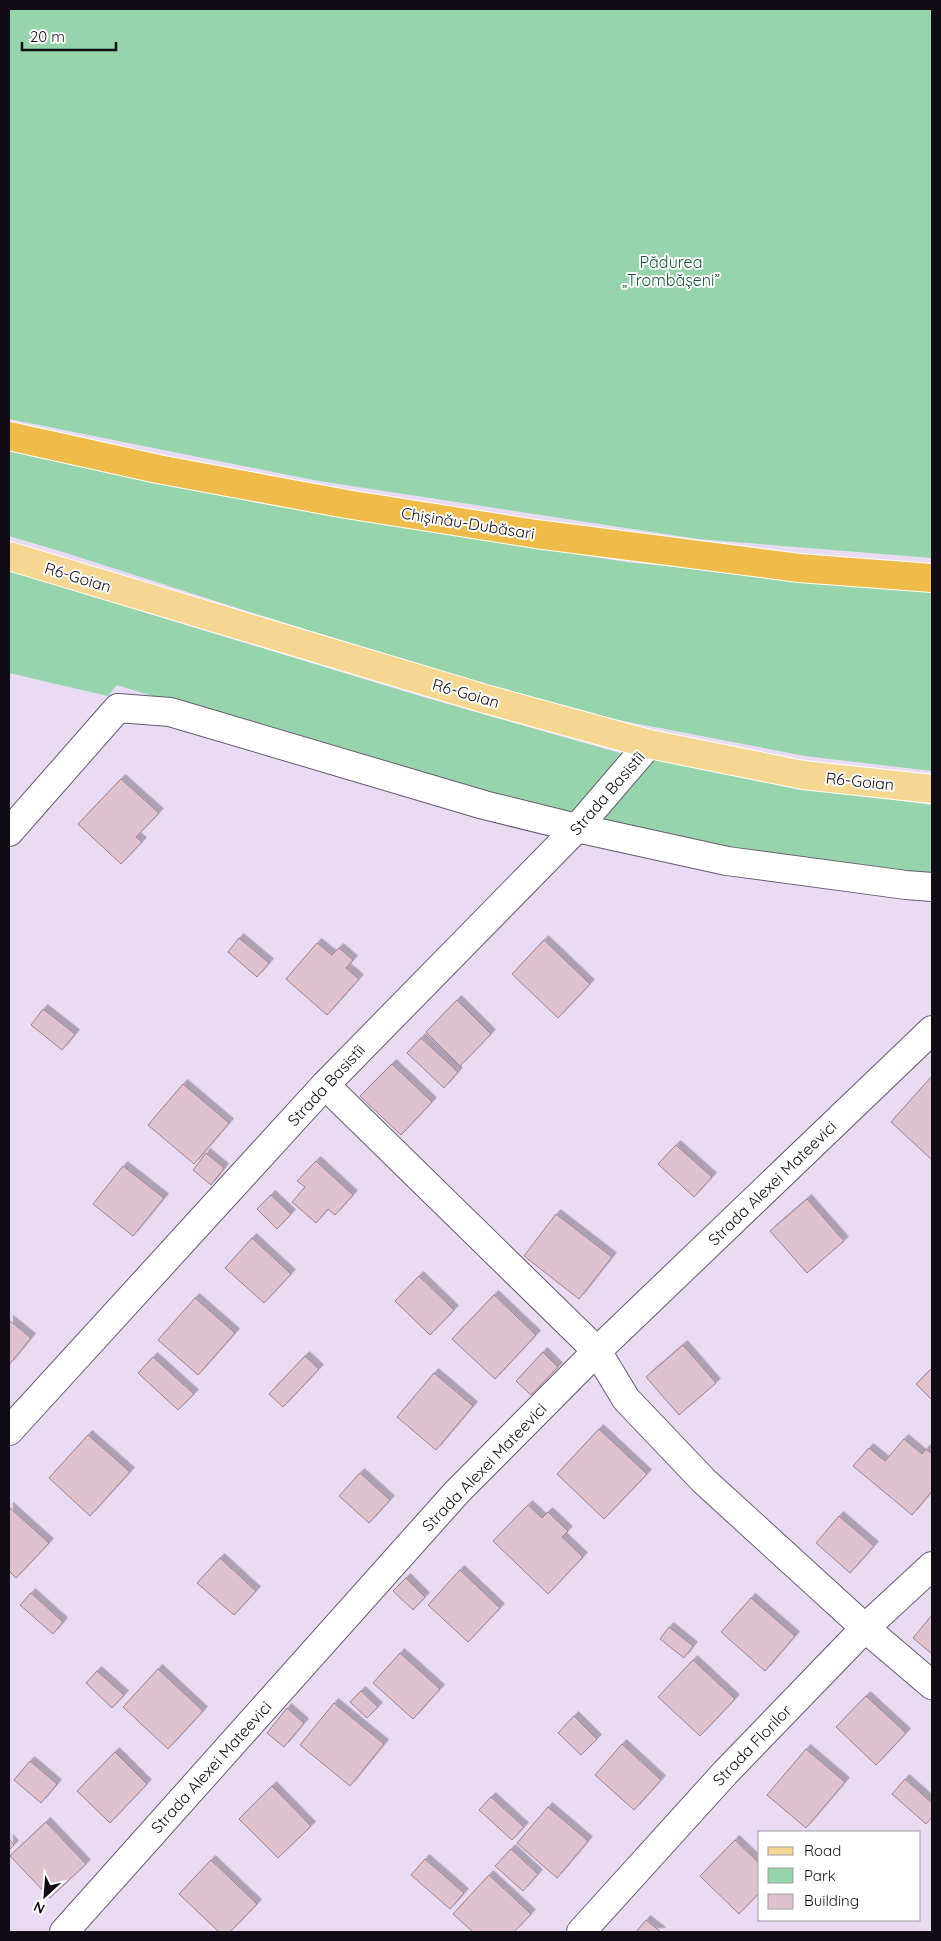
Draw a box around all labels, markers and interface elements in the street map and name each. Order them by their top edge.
scale bar [22,20,116,52]
text: 20 m [30,27,65,46]
park label: Pădurea „Trombășeni” [622,252,720,290]
street label: Chișinău-Dubăsari [400,503,536,543]
street label: R6-Goian [42,557,114,597]
street label: R6-Goian [430,674,502,712]
street label: Strada Basistîi [565,747,649,839]
street label: R6-Goian [825,767,895,795]
street label: Strada Basistîi [283,1040,369,1130]
street label: Strada Alexei Mateevici [704,1116,840,1250]
street label: Strada Alexei Mateevici [417,1399,551,1535]
street label: Strada Alexei Mateevici [146,1697,276,1837]
street label: Strada Florilor [708,1700,796,1790]
legend [758,1831,921,1921]
text: Road [804,1841,841,1860]
text: Park [804,1866,836,1885]
north arrow [20,1871,70,1921]
text: Building [804,1891,859,1910]
text: N [31,1897,48,1918]

